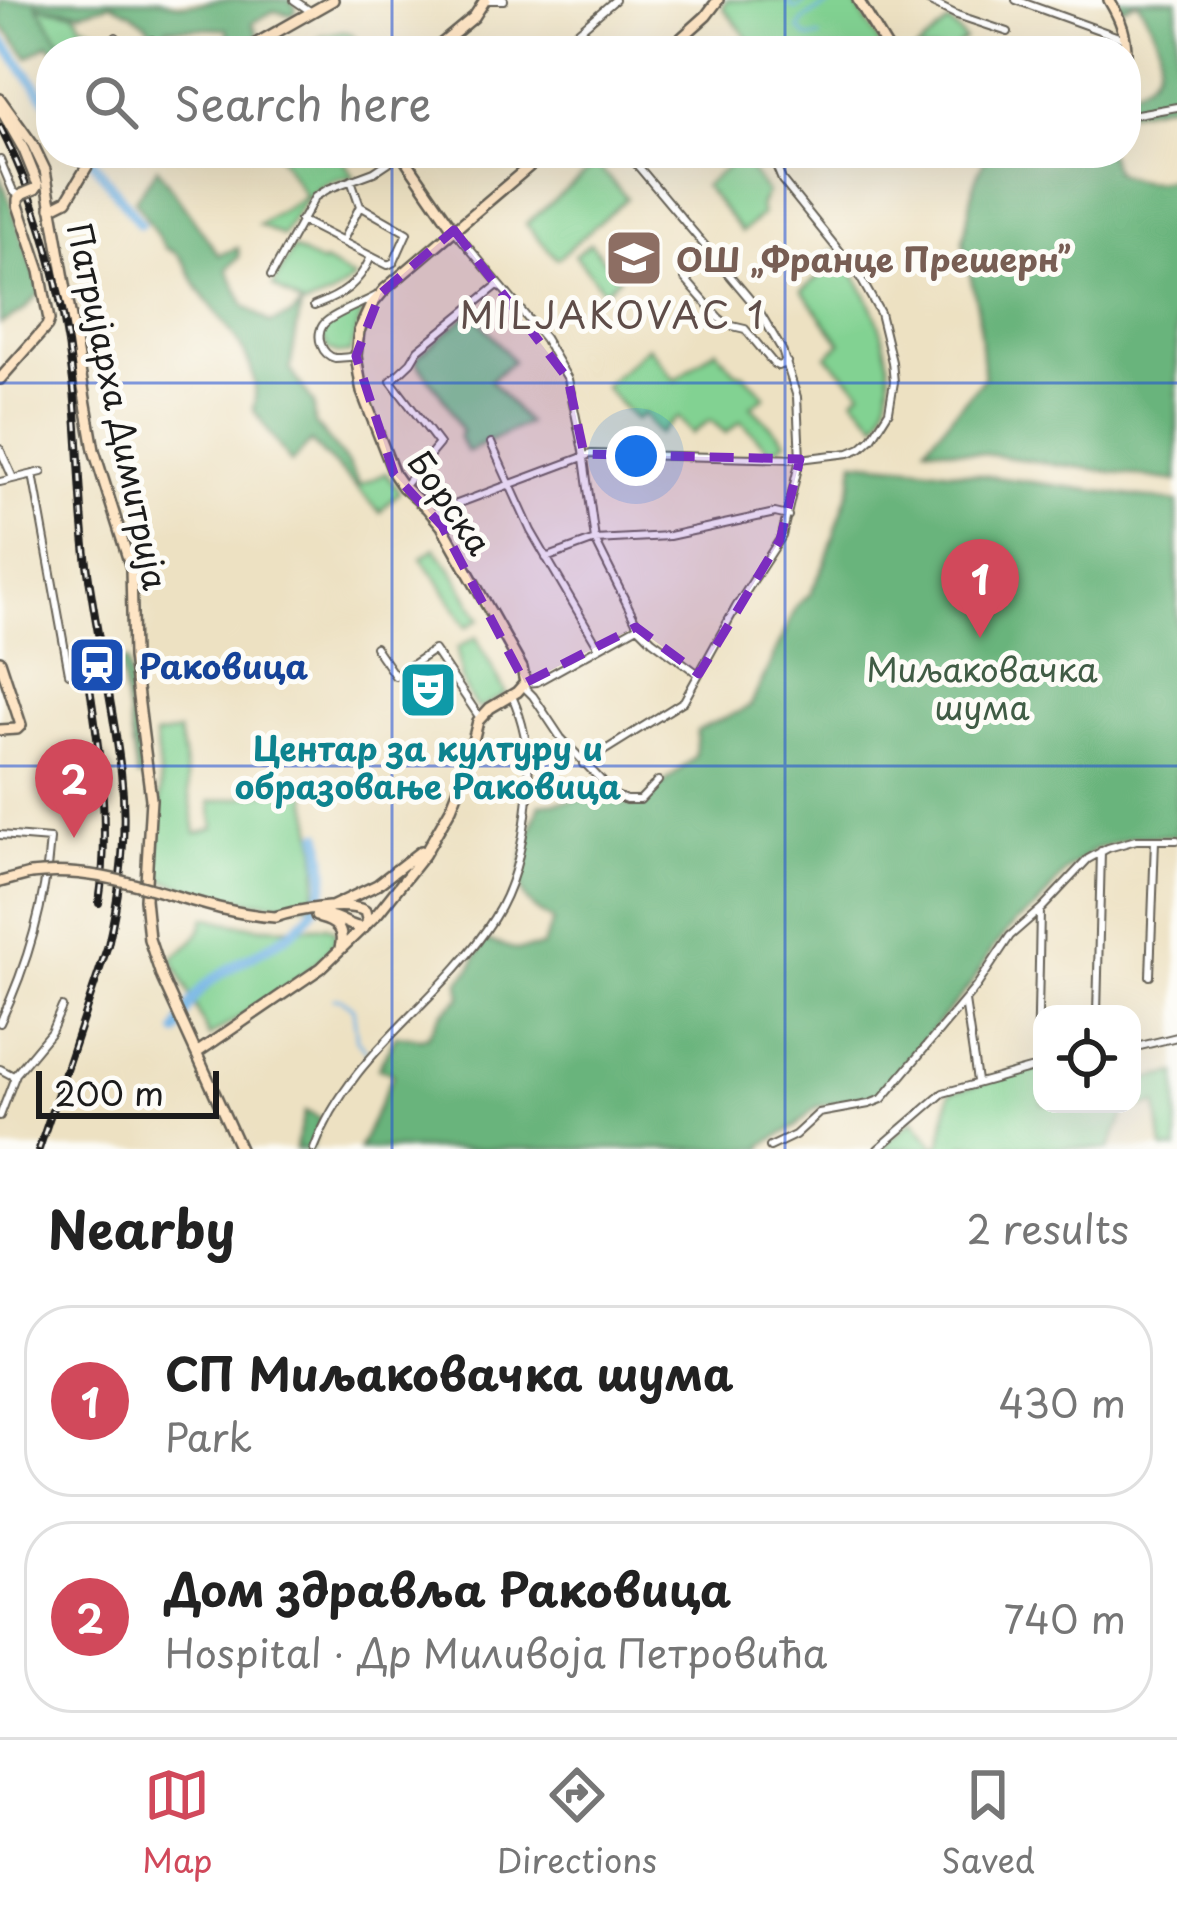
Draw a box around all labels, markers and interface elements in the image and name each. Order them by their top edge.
search box [36,36,1141,168]
text: Search here [174,68,431,136]
icon: search [78,69,144,135]
street label: Патријарха Димитрија [56,218,182,594]
school or university icon: ОШ „Франце Прешерн” [603,227,665,289]
place label: ОШ „Франце Прешерн” [676,233,1071,283]
district label: MILJAKOVAC 1 [460,287,766,341]
your location [606,426,666,486]
street label: Борска [397,440,505,565]
pin: 1 [941,539,1019,638]
station icon: Раковица [66,634,128,696]
place label: Раковица [139,640,308,690]
park label: Миљаковачка шума [866,643,1098,731]
theatre icon: Центар за културу и образовање Раковица [397,659,459,721]
place label: Центар за културу и образовање Раковица [235,722,621,810]
pin: 2 [35,739,113,838]
map controls [1033,1005,1141,1113]
button: locate [1033,1005,1141,1113]
scale bar [36,1065,219,1118]
text: 200 m [54,1067,164,1117]
text: Nearby [48,1189,235,1266]
text: 2 results [967,1198,1129,1257]
text: СП Миљаковачка шума [165,1338,734,1406]
text: 1 [81,1372,99,1431]
text: 430 m [999,1372,1126,1431]
text: Park [165,1406,252,1465]
text: Дом здравља Раковица [165,1554,731,1622]
text: 2 [76,1588,104,1647]
text: 740 m [1003,1588,1126,1647]
text: Hospital · Др Миливоја Петровића [165,1622,827,1681]
tab: Map [142,1762,213,1884]
tab: Directions [497,1762,657,1884]
tab: Saved [941,1762,1035,1884]

